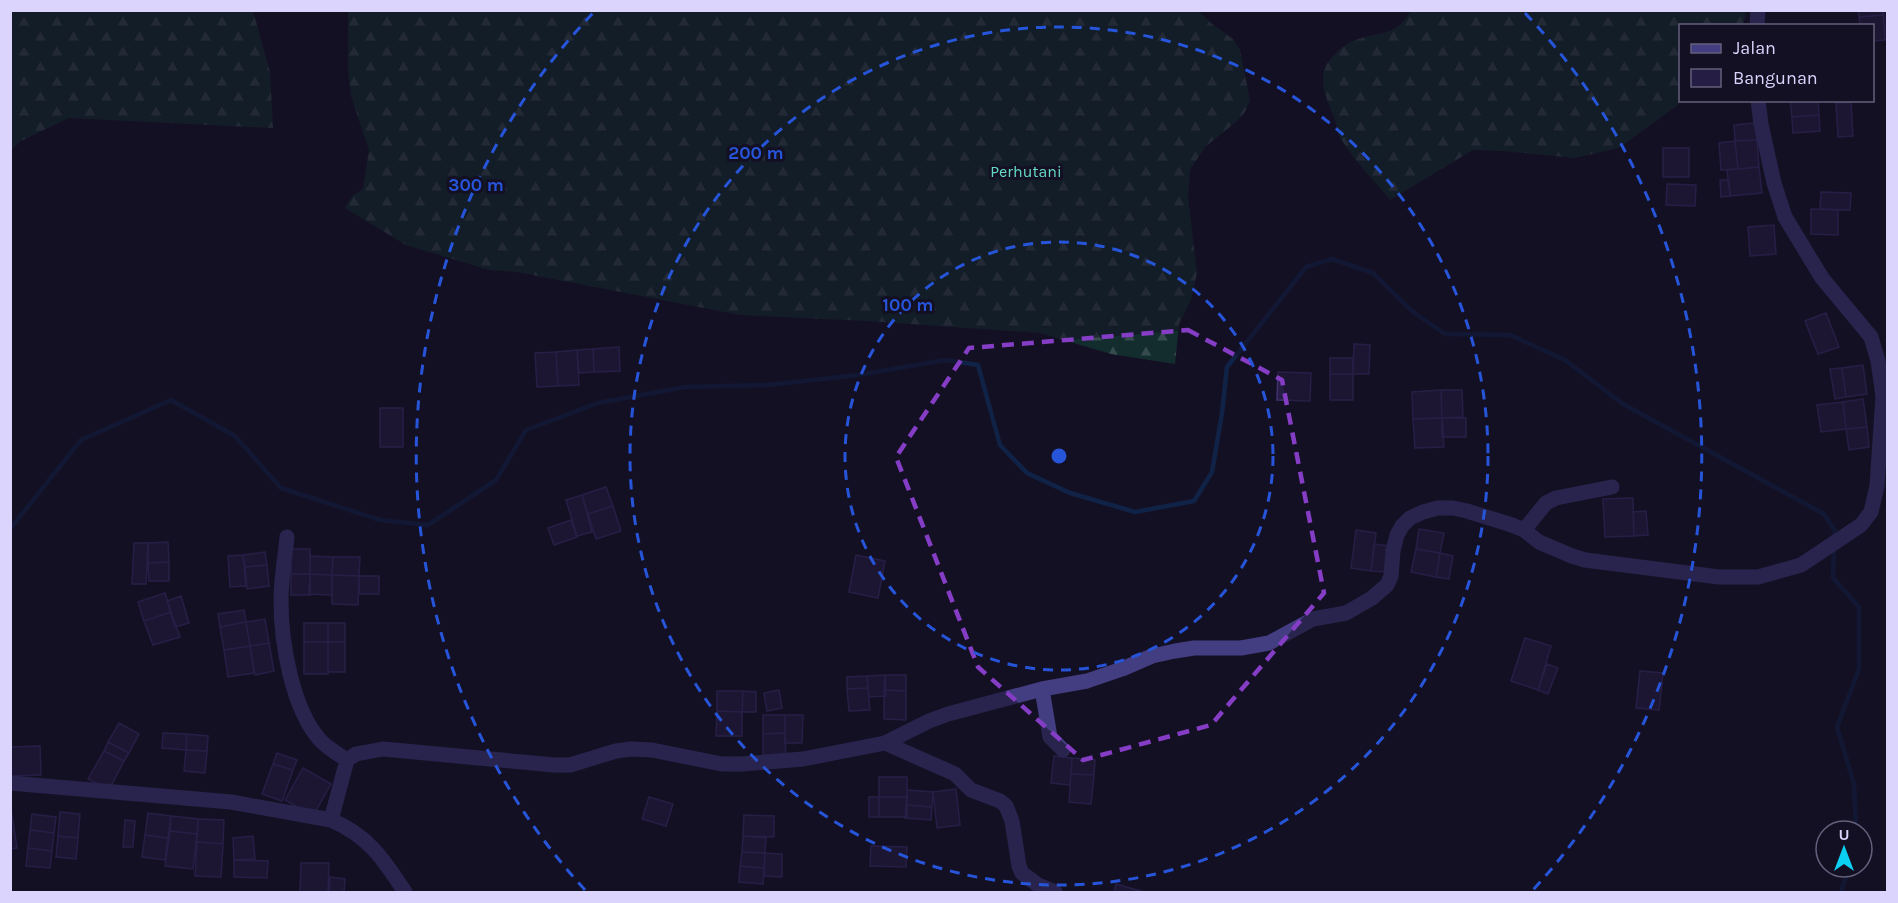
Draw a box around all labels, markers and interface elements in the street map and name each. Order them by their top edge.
legend [1679,24,1874,102]
text: Jalan [1733,37,1776,59]
text: Bangunan [1733,67,1818,89]
text: 200 m [728,142,784,164]
park label: Perhutani [990,162,1062,181]
text: 300 m [448,174,504,196]
text: 100 m [883,294,933,316]
centre of rings [1049,446,1069,466]
north arrow [1814,819,1874,879]
text: U [1838,825,1850,844]

